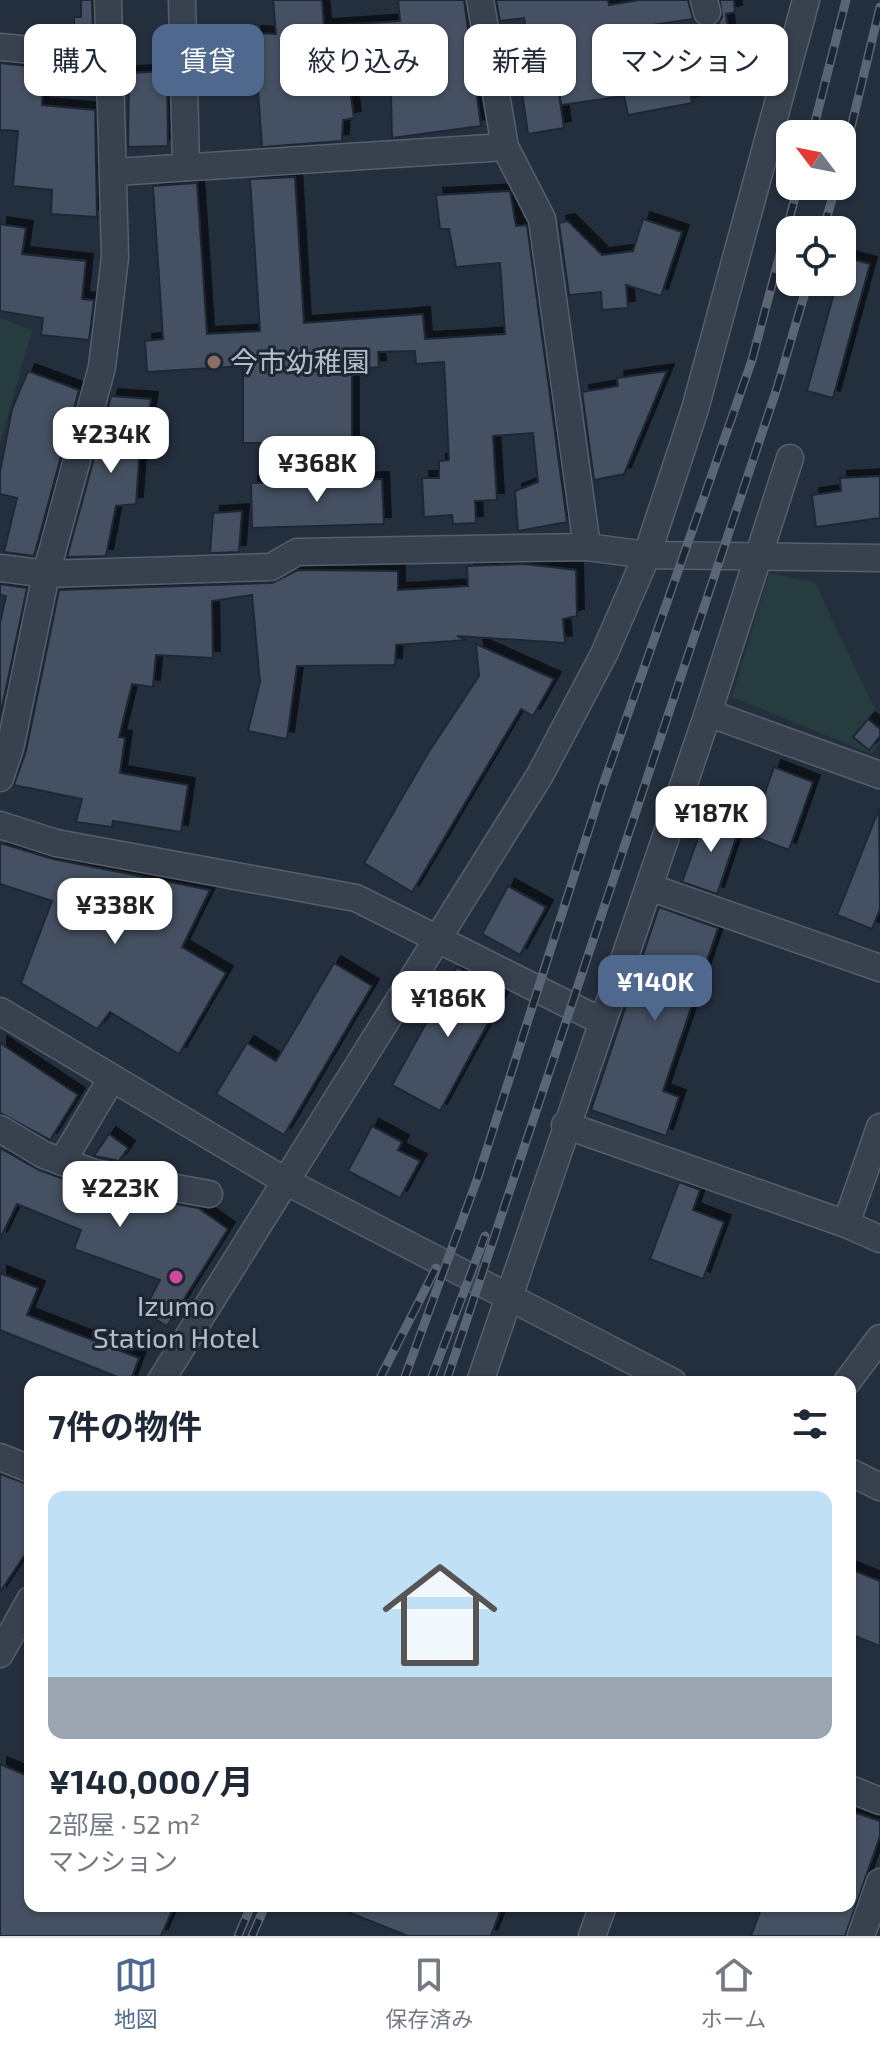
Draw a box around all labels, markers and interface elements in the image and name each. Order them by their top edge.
chip: 購入 [24,24,136,96]
chip: 賃貸 [152,24,264,96]
chip: 絞り込み [280,24,448,96]
chip: 新着 [464,24,576,96]
chip: マンション [592,24,788,96]
north arrow [776,120,856,200]
map controls [776,120,856,296]
button: locate [776,216,856,296]
place label: 今市幼稚園 [230,344,370,378]
marker: 今市幼稚園 [205,353,223,371]
pin: ¥234K [55,407,167,475]
text: ¥234K [71,417,151,448]
pin: ¥368K [261,436,373,504]
text: ¥368K [277,446,357,477]
pin: ¥187K [655,786,767,854]
text: ¥187K [674,796,748,827]
pin: ¥338K [59,878,171,946]
text: ¥338K [75,888,155,919]
pin: ¥140K [599,955,711,1023]
text: ¥140K [616,965,694,996]
pin: ¥186K [392,971,504,1039]
text: ¥186K [410,981,486,1012]
pin: ¥223K [64,1161,176,1229]
text: ¥223K [81,1171,159,1202]
marker: Izumo Station Hotel [167,1268,185,1286]
place label: Izumo Station Hotel [93,1288,260,1354]
icon: filters [788,1402,832,1446]
text: 7件の物件 [48,1405,202,1446]
icon: home [368,1543,512,1687]
text: ¥140,000/月 [48,1760,254,1801]
text: 2部屋 · 52 m² [48,1808,200,1839]
text: マンション [48,1845,178,1876]
tab: 地図 [114,1953,158,2033]
tab: 保存済み [385,1953,473,2033]
tab: ホーム [701,1953,766,2033]

